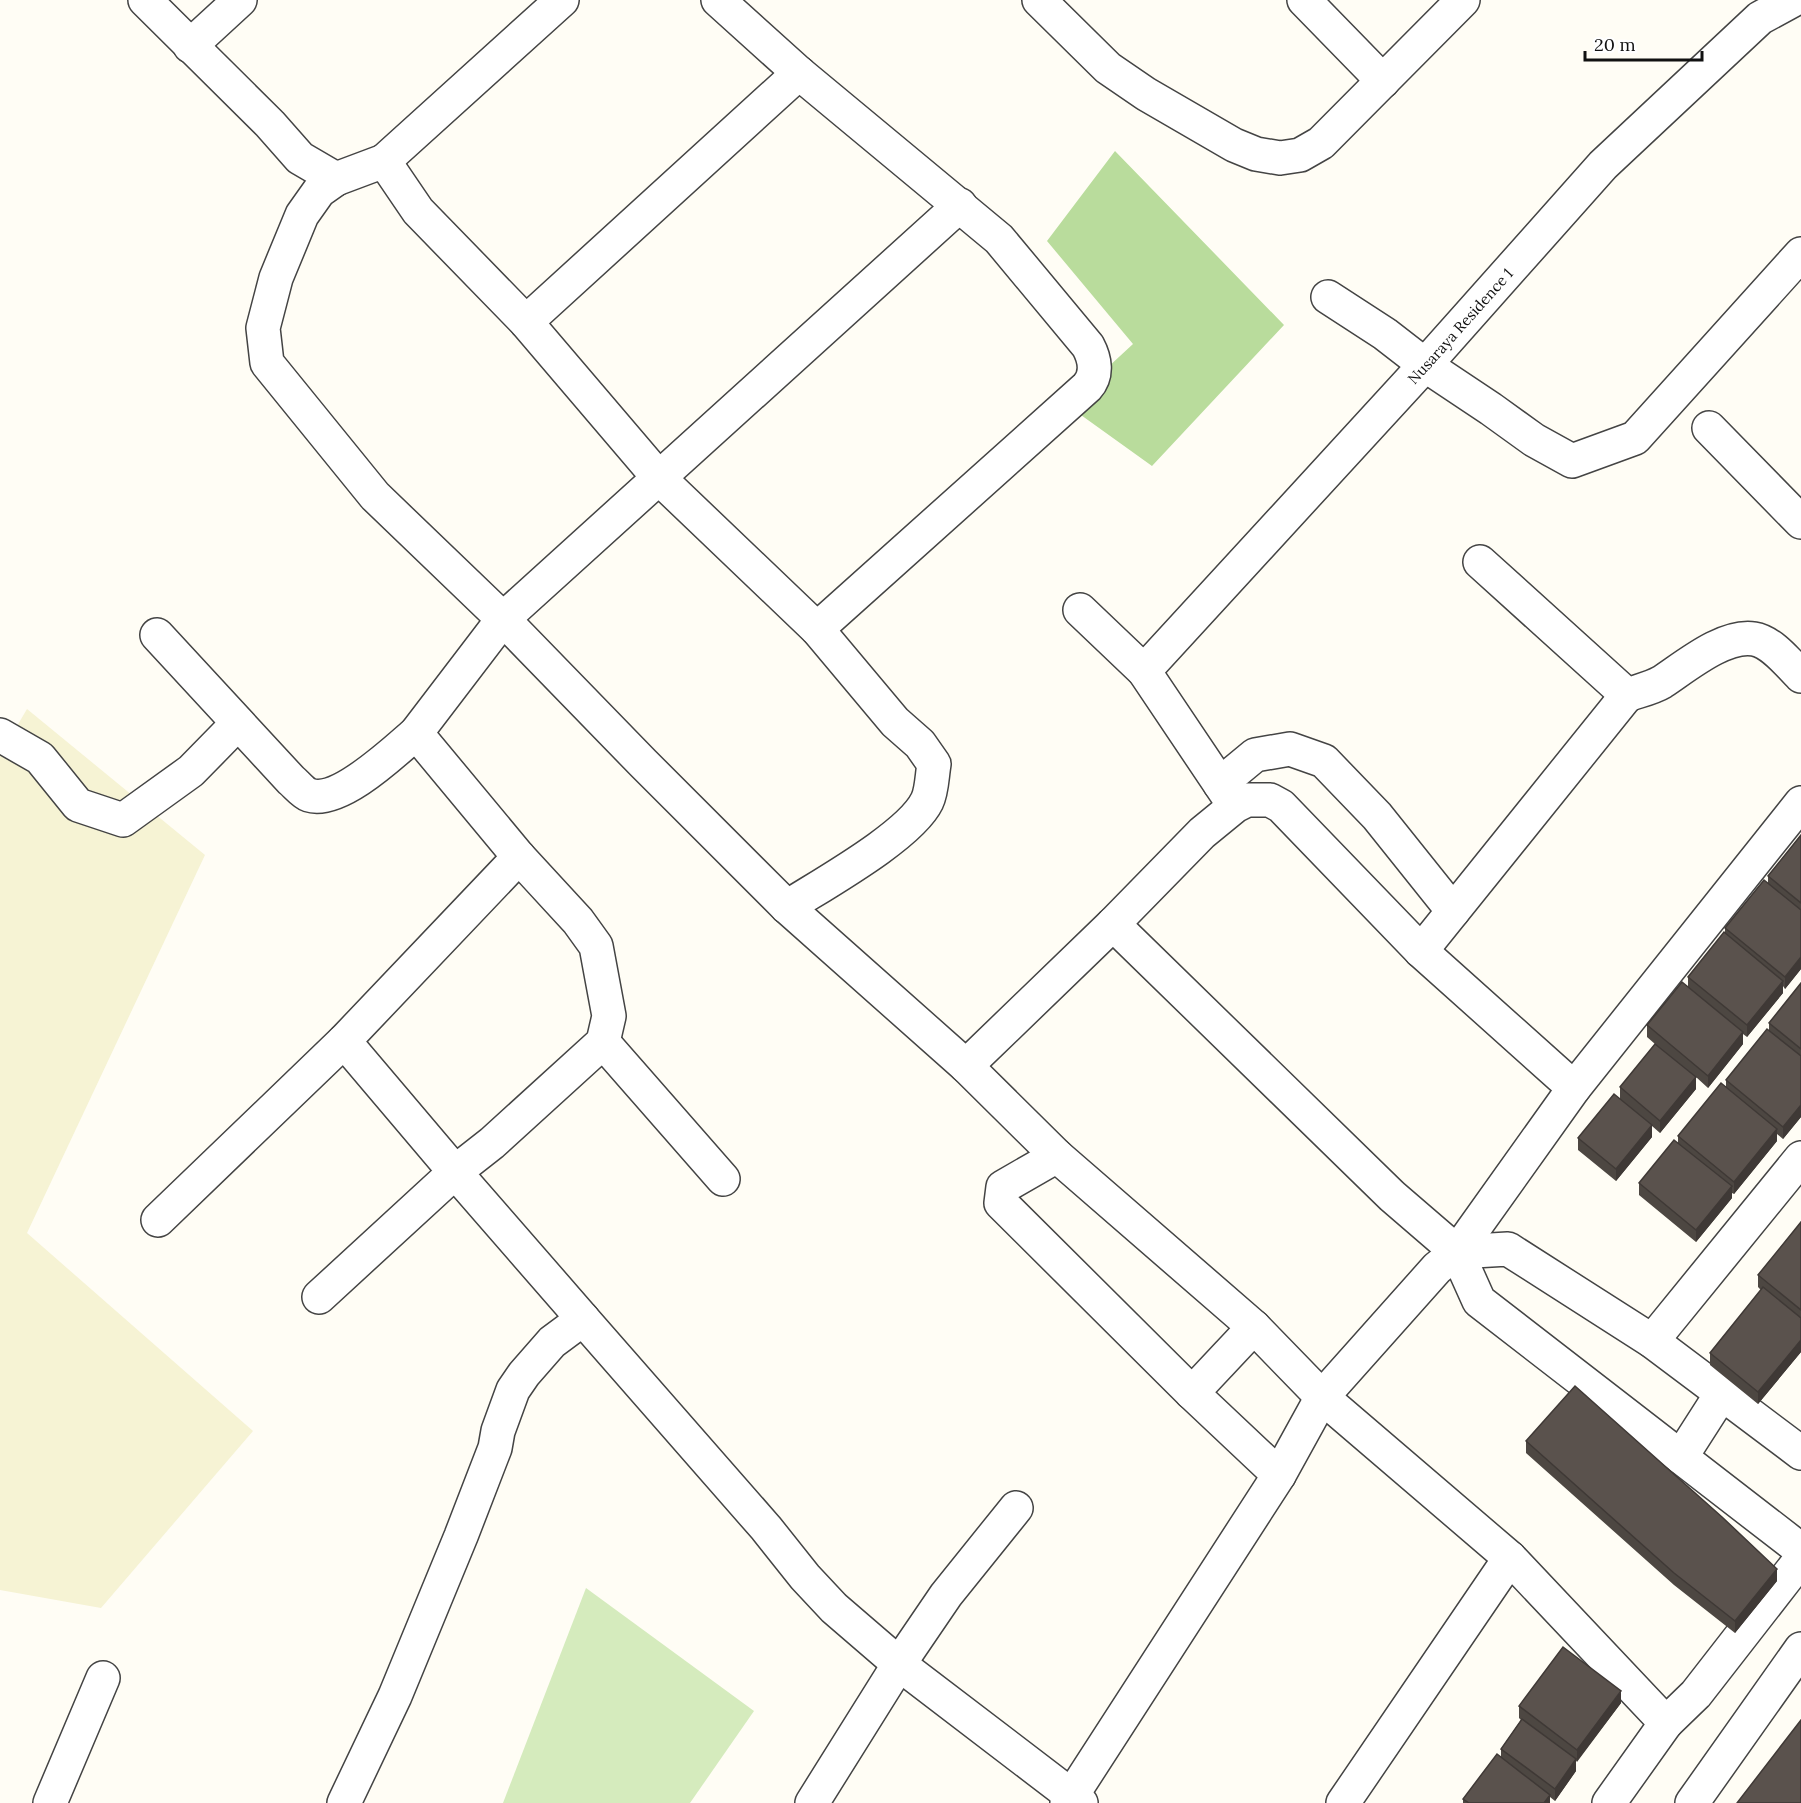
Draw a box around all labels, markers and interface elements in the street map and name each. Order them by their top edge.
scale bar [1585,24,1702,62]
text: 20 m [1594,33,1636,56]
street label: Nusaraya Residence 1 [1403,264,1517,388]

